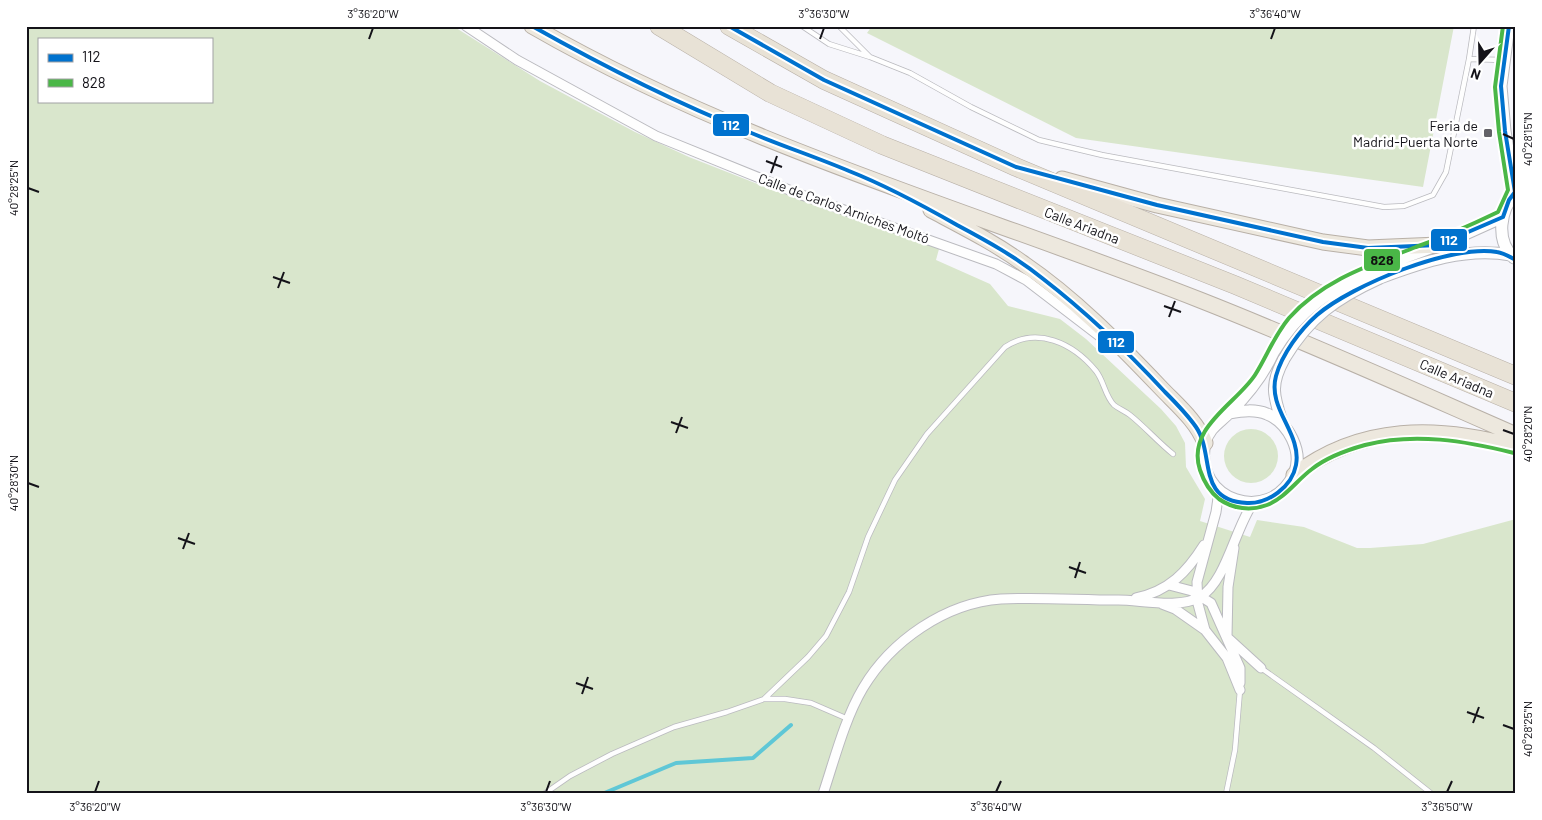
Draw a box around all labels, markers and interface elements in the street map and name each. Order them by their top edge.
text: 3°36'20"W [347,6,399,20]
text: 3°36'30"W [798,6,850,20]
text: 3°36'40"W [1249,6,1301,20]
legend [38,38,212,102]
north arrow [1454,38,1504,88]
text: 112 [82,47,101,65]
text: N [1468,65,1483,84]
text: 828 [82,73,106,91]
text: 40°28'15"N [1520,112,1534,166]
line badge: 112 [712,113,750,137]
text: 112 [722,116,740,133]
place label: Feria de Madrid-Puerta Norte [1353,117,1478,150]
marker: Feria de Madrid-Puerta Norte [1482,127,1494,139]
text: 40°28'25"N [6,160,20,216]
street label: Calle de Carlos Arniches Moltó [756,169,932,247]
street label: Calle Ariadna [1042,203,1122,247]
line badge: 112 [1430,228,1468,252]
text: 112 [1440,231,1458,248]
line badge: 828 [1363,248,1401,272]
text: 828 [1371,251,1394,268]
line badge: 112 [1097,330,1135,354]
text: 112 [1107,333,1125,350]
street label: Calle Ariadna [1417,355,1497,401]
text: 40°28'20"N [1520,406,1534,462]
text: 40°28'30"N [6,455,20,511]
text: 40°28'25"N [1520,701,1534,757]
text: 3°36'20"W [69,799,121,813]
text: 3°36'30"W [520,799,572,813]
text: 3°36'40"W [970,799,1022,813]
text: 3°36'50"W [1421,799,1473,813]

